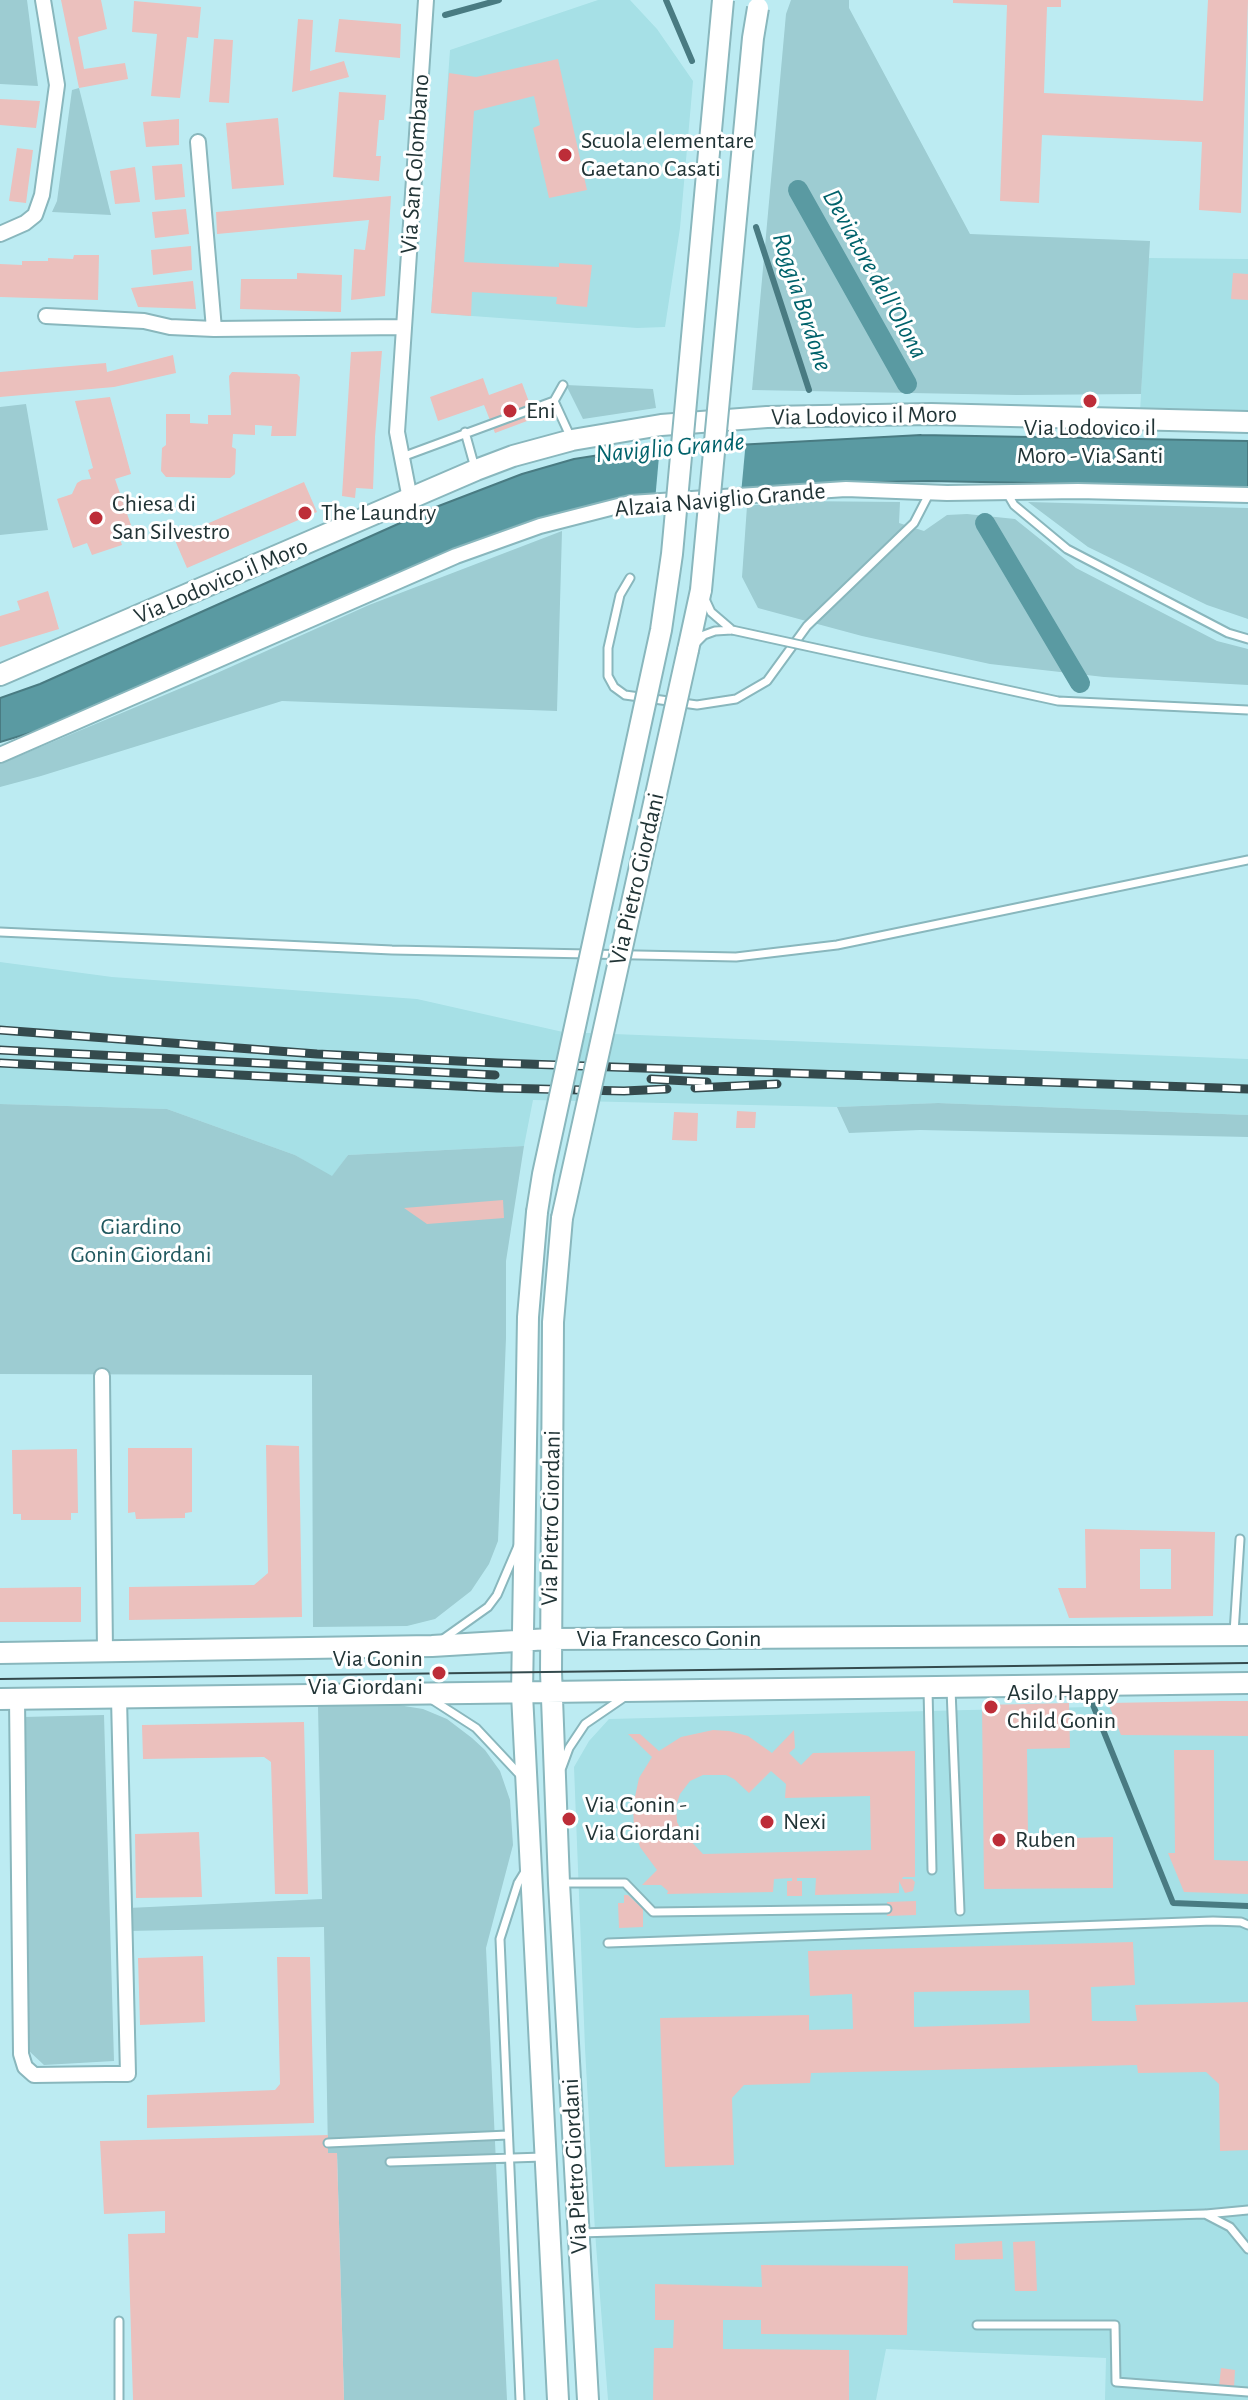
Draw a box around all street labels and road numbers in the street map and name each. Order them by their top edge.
street label: Via San Colombano [394,73,436,255]
street label: Via Lodovico il Moro [771,400,957,432]
street label: Alzaia Naviglio Grande [613,476,827,524]
street label: Via Lodovico il Moro [130,531,312,631]
street label: Via Pietro Giordani [603,790,671,968]
street label: Via Pietro Giordani [535,1430,567,1606]
street label: Via Francesco Gonin [577,1625,761,1653]
street label: Via Pietro Giordani [556,2077,594,2255]

